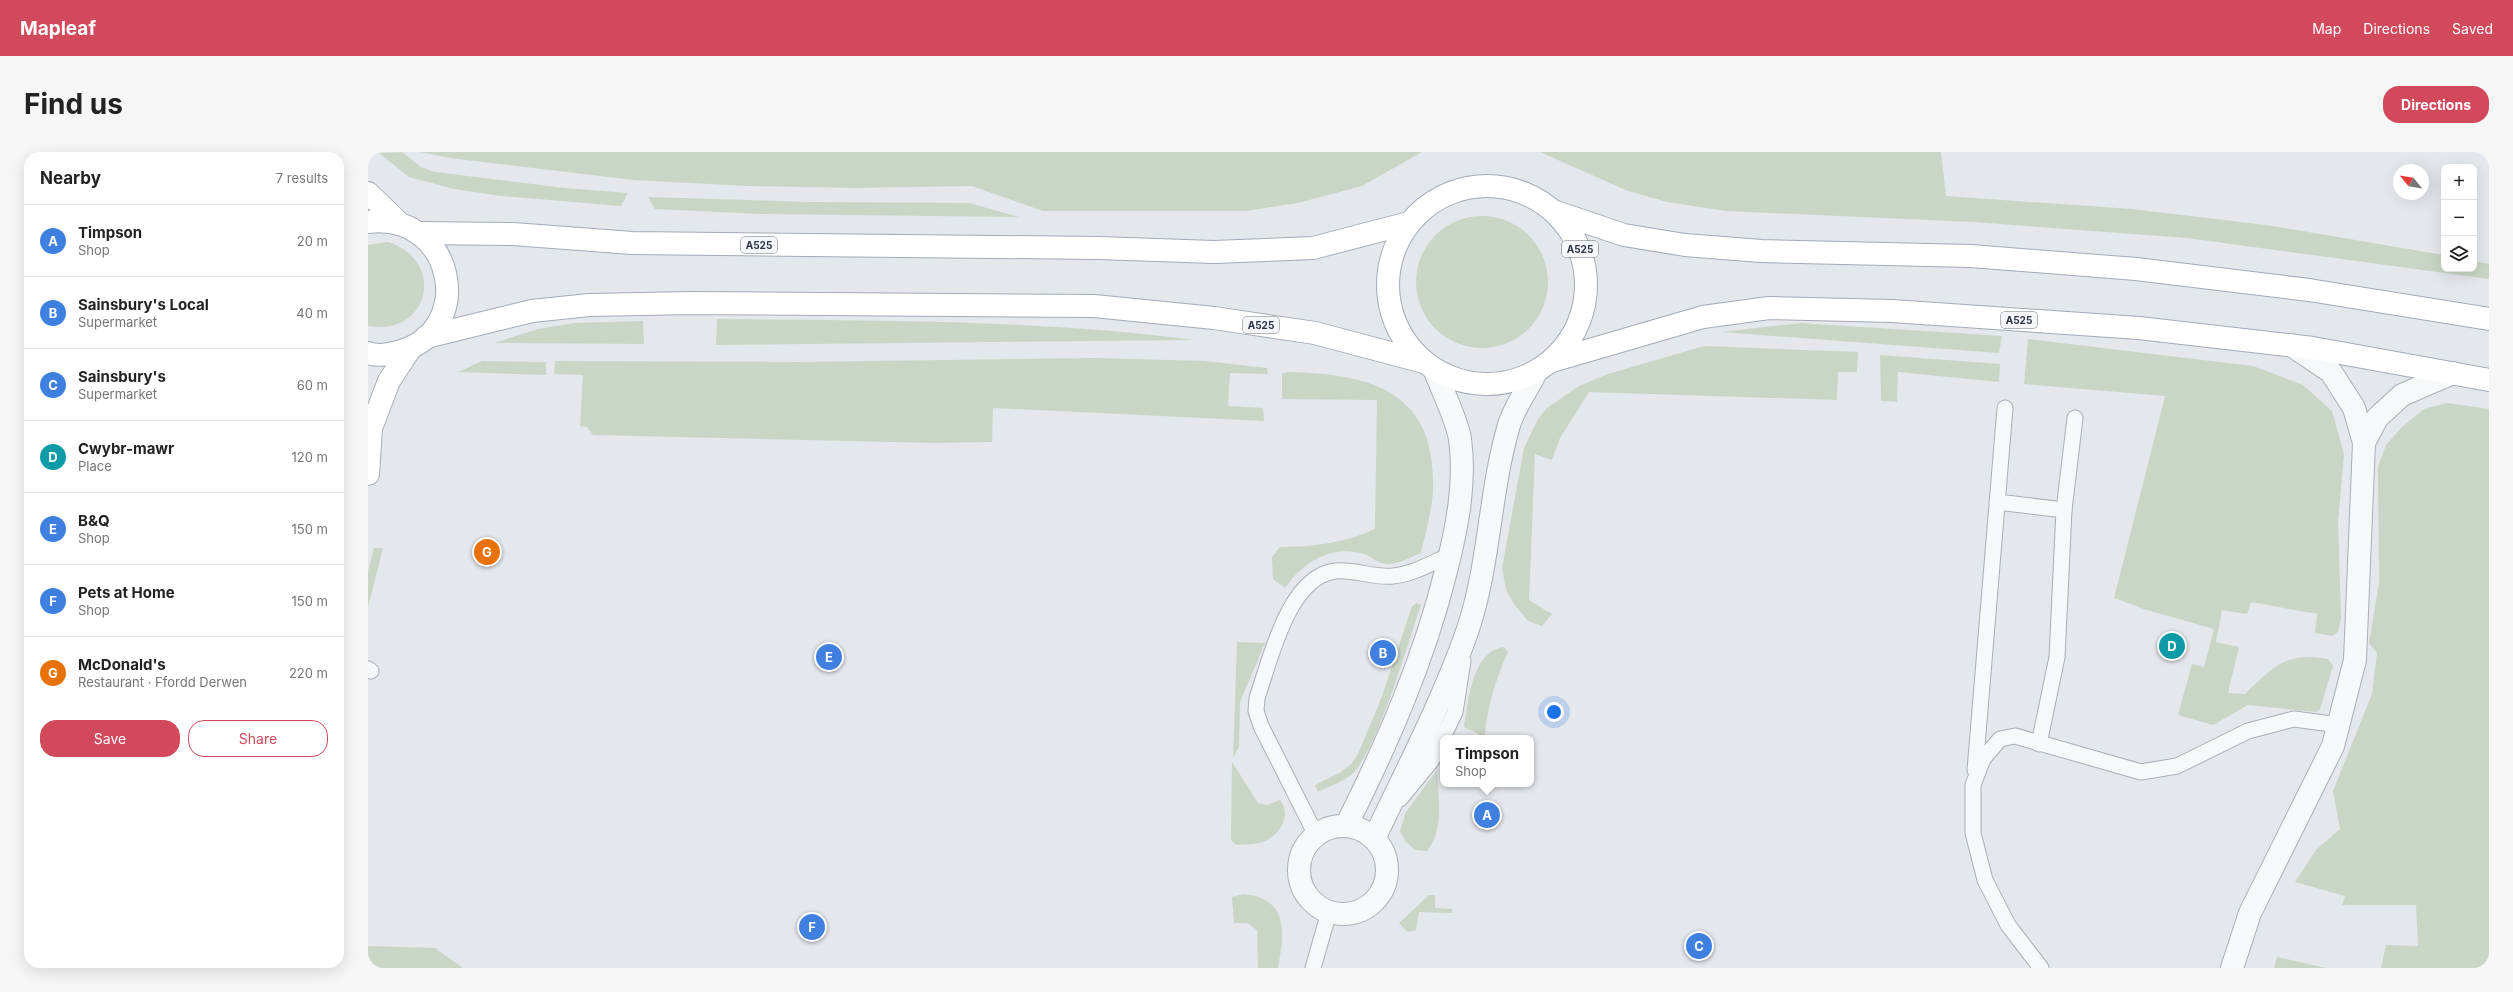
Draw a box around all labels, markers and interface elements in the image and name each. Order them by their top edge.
text: Mapleaf [20,17,96,40]
text: Map [2312,20,2341,37]
text: Directions [2363,20,2430,37]
text: Saved [2452,20,2493,37]
button: Directions [2383,86,2489,123]
text: Find us [24,87,123,121]
north arrow [2393,164,2429,200]
map controls [2441,164,2477,272]
button: + [2441,164,2477,200]
text: Nearby [40,168,101,188]
text: 7 results [276,170,328,186]
button: − [2441,200,2477,236]
text: Timpson [78,223,142,242]
text: A [48,233,58,249]
text: 20 m [297,233,328,249]
button: layers [2441,236,2477,272]
road number: A525 [741,237,777,253]
road number: A525 [1562,241,1598,257]
text: Shop [78,242,110,258]
text: Sainsbury's Local [78,295,209,314]
text: B [49,305,57,321]
text: 40 m [296,305,328,321]
road number: A525 [2001,312,2037,328]
text: Supermarket [78,314,157,330]
road number: A525 [1243,317,1279,333]
text: Sainsbury's [78,367,166,386]
text: C [48,377,58,393]
text: 60 m [297,377,328,393]
text: Supermarket [78,386,157,402]
text: Cwybr-mawr [78,439,174,458]
text: D [48,449,58,465]
text: 120 m [292,449,328,465]
text: Place [78,458,112,474]
text: B&Q [78,511,110,530]
text: E [49,521,57,537]
text: 150 m [292,521,328,537]
text: Shop [78,530,110,546]
pin: G [474,537,500,567]
text: Pets at Home [78,583,175,602]
text: F [49,593,57,609]
text: 150 m [292,593,328,609]
text: Shop [78,602,110,618]
pin: D [2159,631,2185,661]
pin: B [1370,638,1396,668]
pin: E [816,642,842,672]
text: McDonald's [78,655,166,674]
text: G [48,665,58,681]
text: 220 m [289,665,328,681]
text: Restaurant · Ffordd Derwen [78,674,247,690]
your location [1544,702,1564,722]
button: Save [40,720,180,757]
button: Share [188,720,328,757]
popup [1440,735,1534,787]
text: Timpson [1455,744,1519,763]
text: Shop [1455,763,1487,779]
pin: A [1474,800,1500,830]
pin: F [799,912,825,942]
pin: C [1686,931,1712,961]

